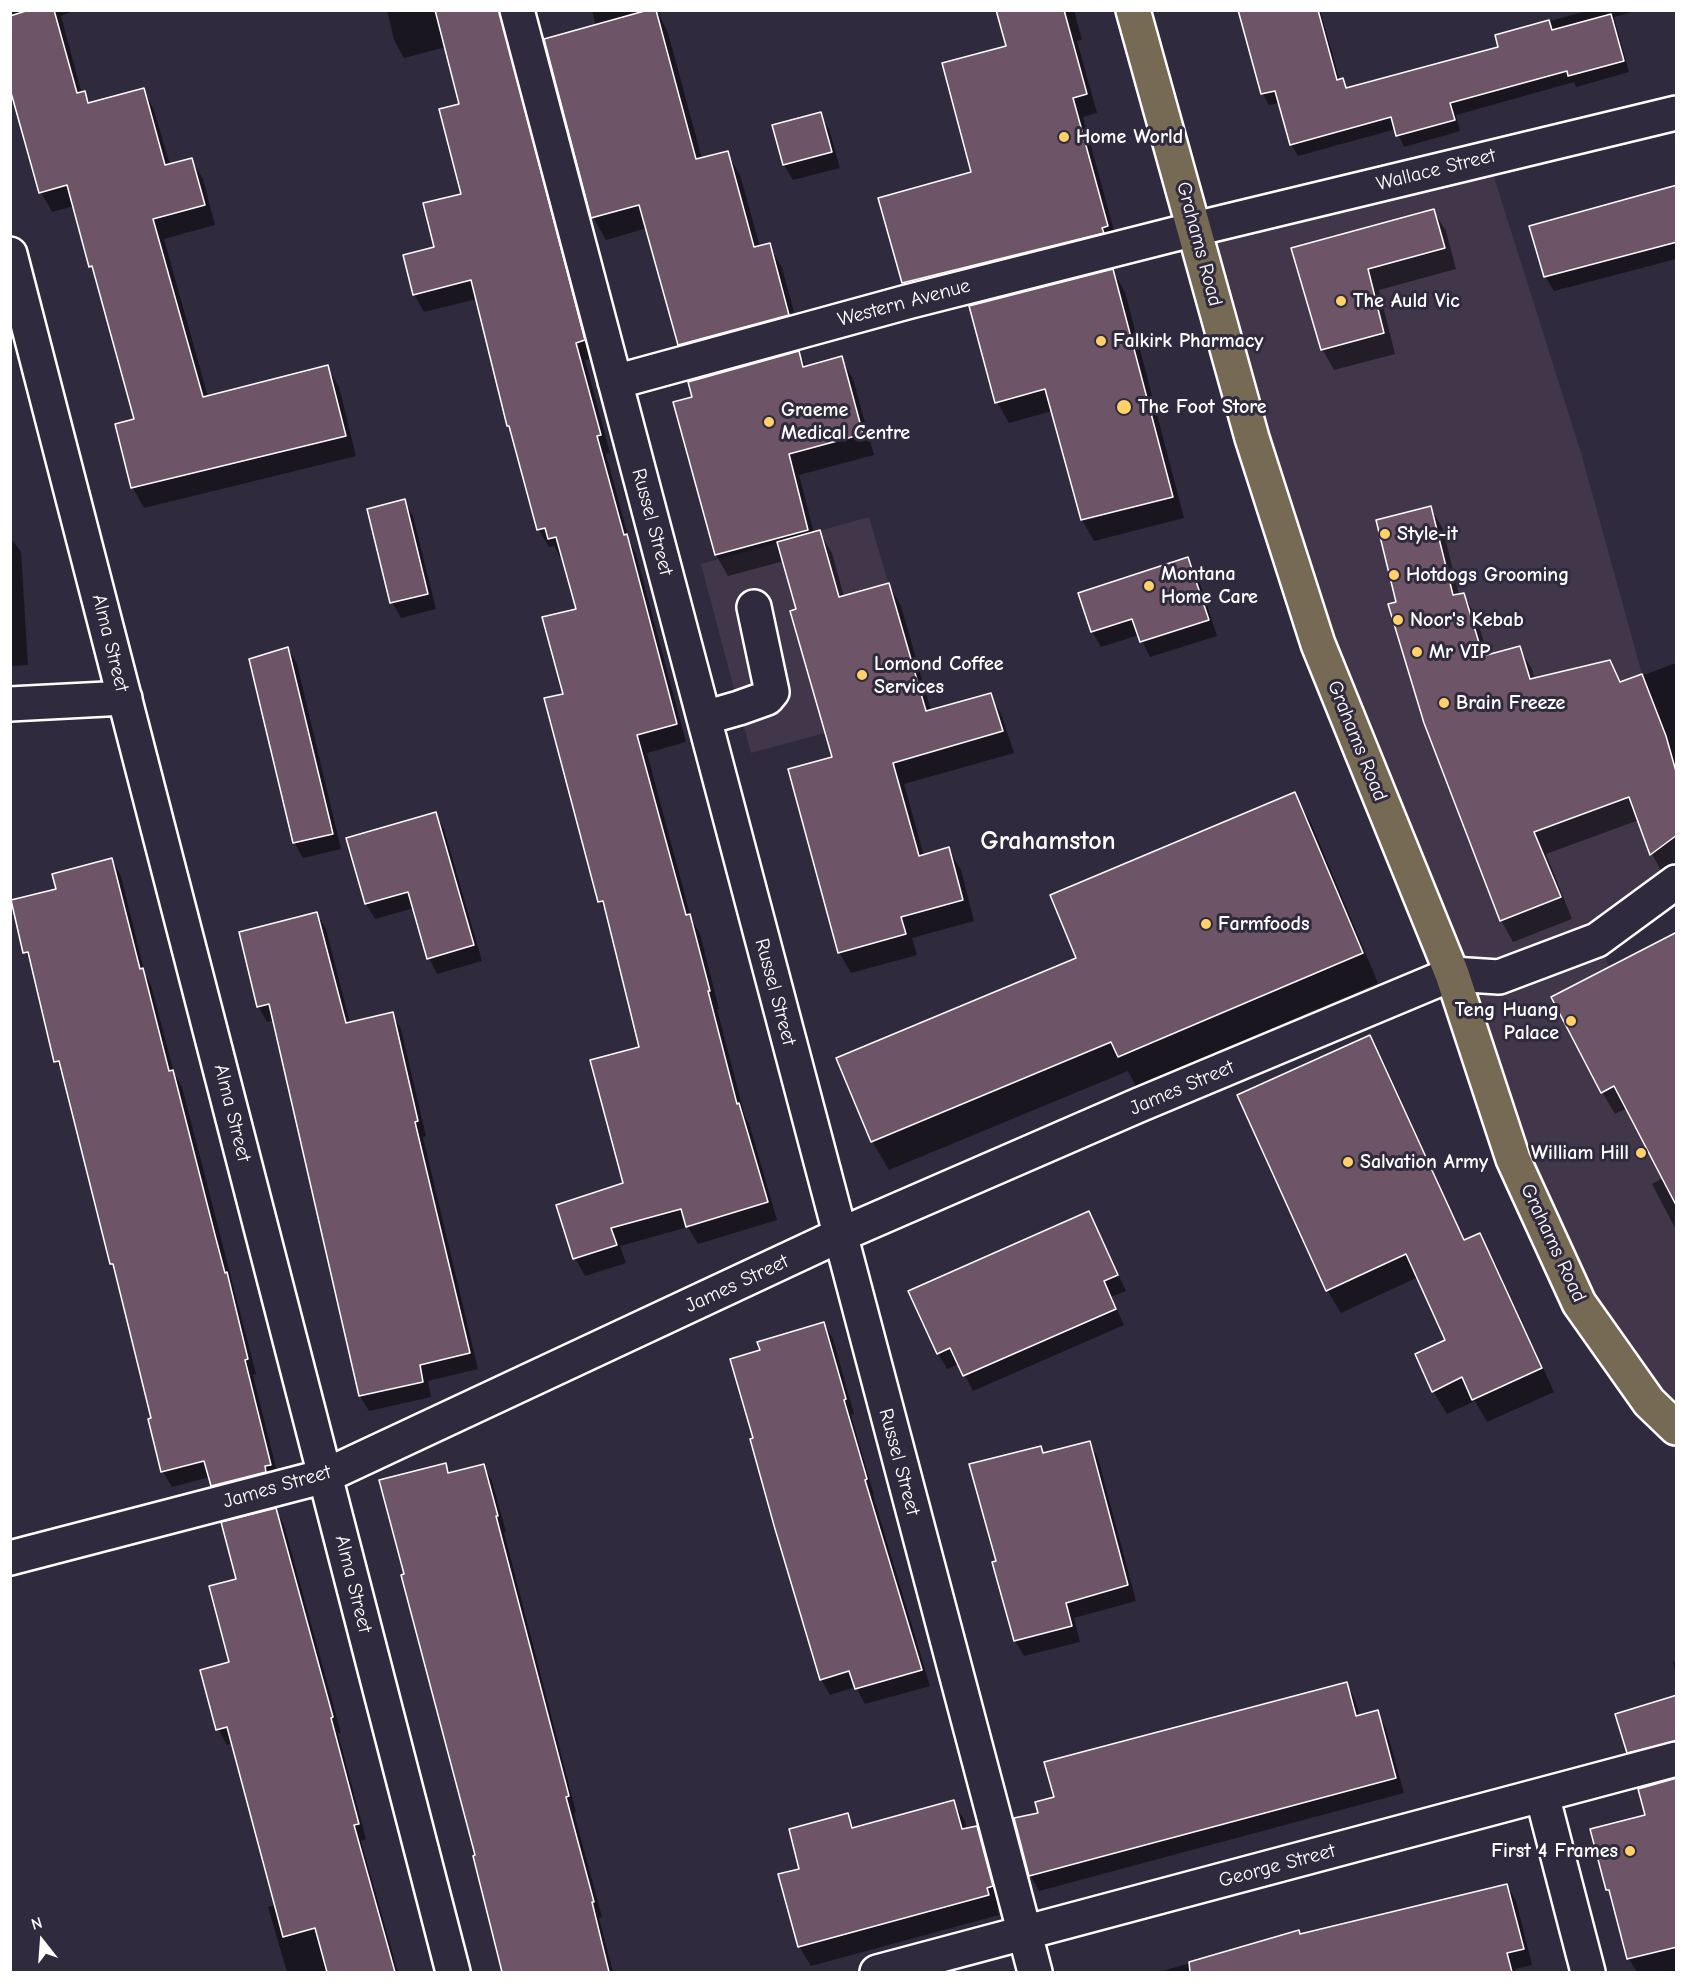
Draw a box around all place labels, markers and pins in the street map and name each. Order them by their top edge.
place label: Home World [1076,125,1183,149]
marker: Home World [1057,130,1071,144]
place label: The Auld Vic [1353,289,1460,313]
marker: The Auld Vic [1334,294,1348,308]
place label: Falkirk Pharmacy [1113,329,1263,353]
marker: Falkirk Pharmacy [1094,334,1108,348]
place label: The Foot Store [1138,395,1266,419]
place label: Graeme Medical Centre [781,398,910,445]
marker: The Foot Store [1115,398,1133,416]
marker: Graeme Medical Centre [762,415,776,429]
place label: Style-it [1397,522,1458,546]
marker: Style-it [1378,527,1392,541]
place label: Montana Home Care [1161,562,1258,609]
place label: Hotdogs Grooming [1406,563,1569,587]
marker: Hotdogs Grooming [1387,568,1401,582]
marker: Montana Home Care [1142,579,1156,593]
place label: Noor's Kebab [1410,608,1524,632]
marker: Noor's Kebab [1391,613,1405,627]
place label: Mr VIP [1429,640,1490,664]
marker: Mr VIP [1410,645,1424,659]
place label: Lomond Coffee Services [874,652,1004,699]
marker: Lomond Coffee Services [855,668,869,682]
place label: Brain Freeze [1456,691,1565,715]
marker: Brain Freeze [1437,696,1451,710]
place label: Farmfoods [1218,912,1309,936]
marker: Farmfoods [1199,917,1213,931]
place label: Teng Huang Palace [1455,998,1559,1045]
marker: Teng Huang Palace [1564,1014,1578,1028]
place label: William Hill [1531,1141,1629,1165]
marker: William Hill [1634,1146,1648,1160]
place label: Salvation Army [1360,1150,1488,1174]
marker: Salvation Army [1341,1155,1355,1169]
place label: First 4 Frames [1491,1839,1618,1863]
marker: First 4 Frames [1623,1844,1637,1858]

